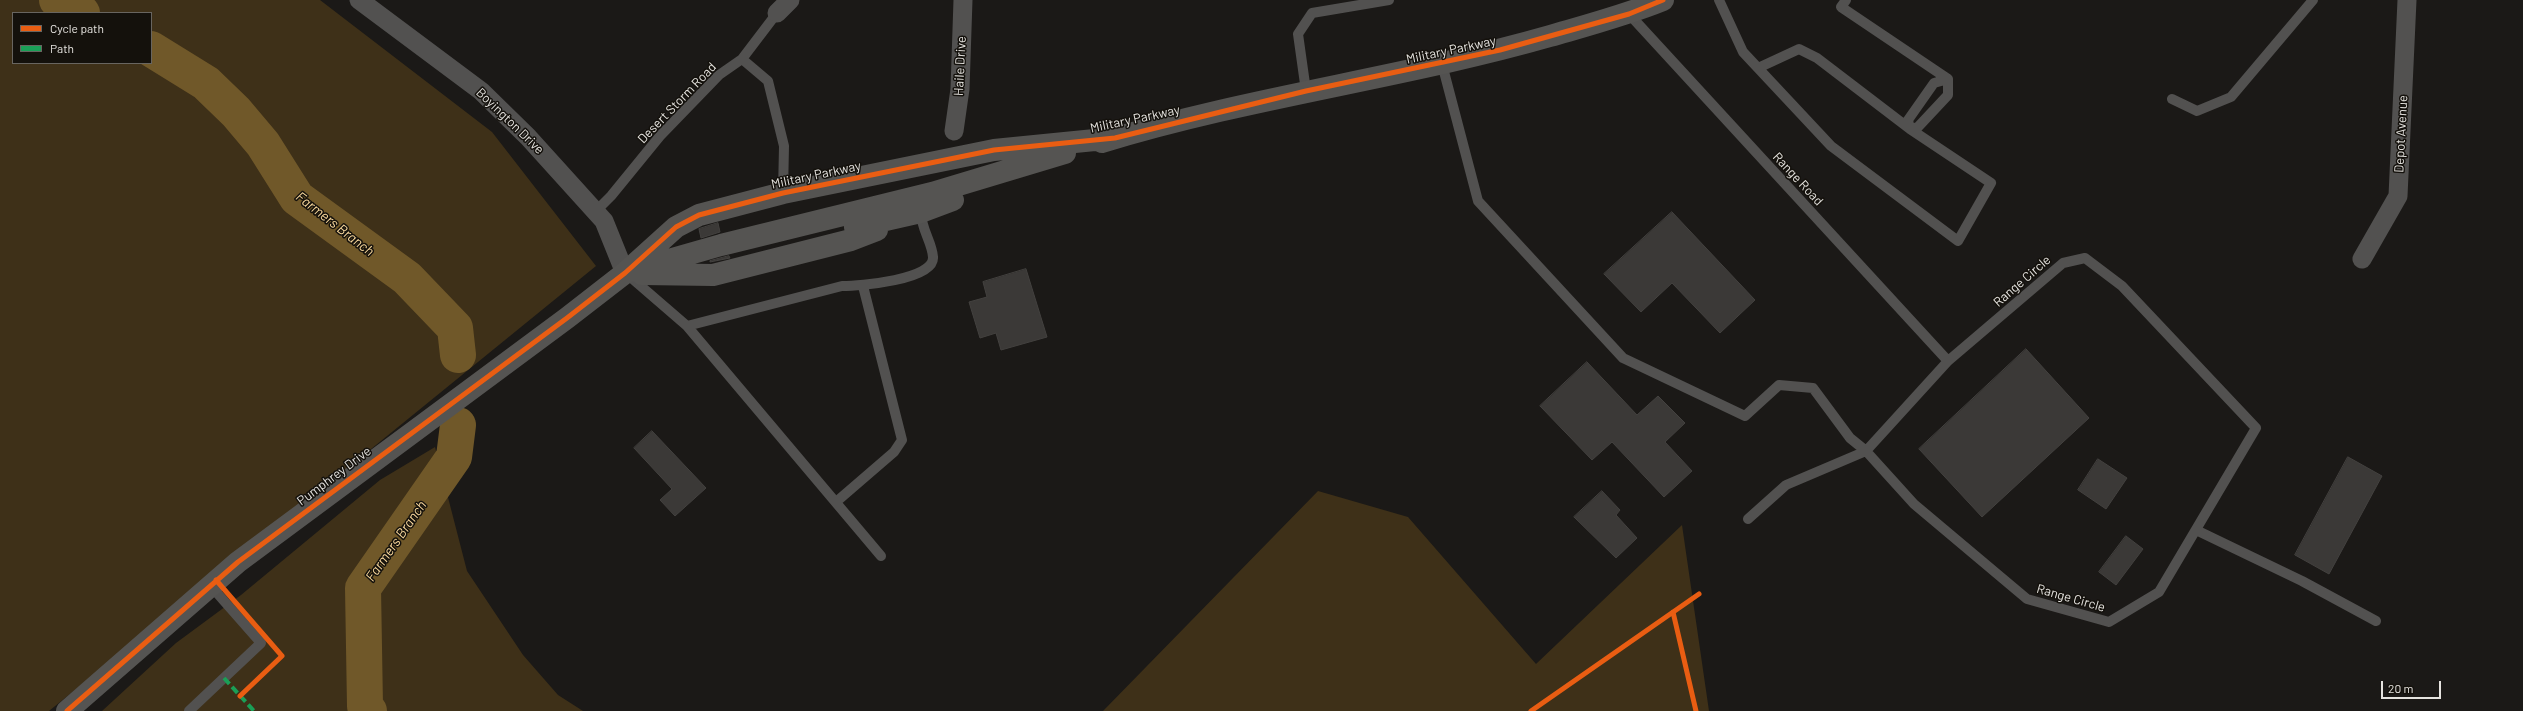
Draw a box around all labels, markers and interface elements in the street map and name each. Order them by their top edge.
legend [12,12,152,64]
text: Cycle path [50,21,104,35]
street label: Military Parkway [1405,33,1497,67]
street label: Haile Drive [951,36,969,96]
text: Path [50,41,74,55]
street label: Desert Storm Road [634,59,720,147]
street label: Boyington Drive [473,85,547,157]
street label: Depot Avenue [2391,95,2411,173]
street label: Military Parkway [1089,102,1181,136]
street label: Range Road [1770,149,1826,209]
street label: Military Parkway [770,158,862,192]
water label: Farmers Branch [293,188,377,260]
street label: Range Circle [1990,252,2054,310]
street label: Pumphrey Drive [294,443,374,509]
water label: Farmers Branch [362,497,430,585]
street label: Range Circle [2035,581,2107,615]
scale bar [2383,673,2443,699]
text: 20 m [2388,681,2414,695]

